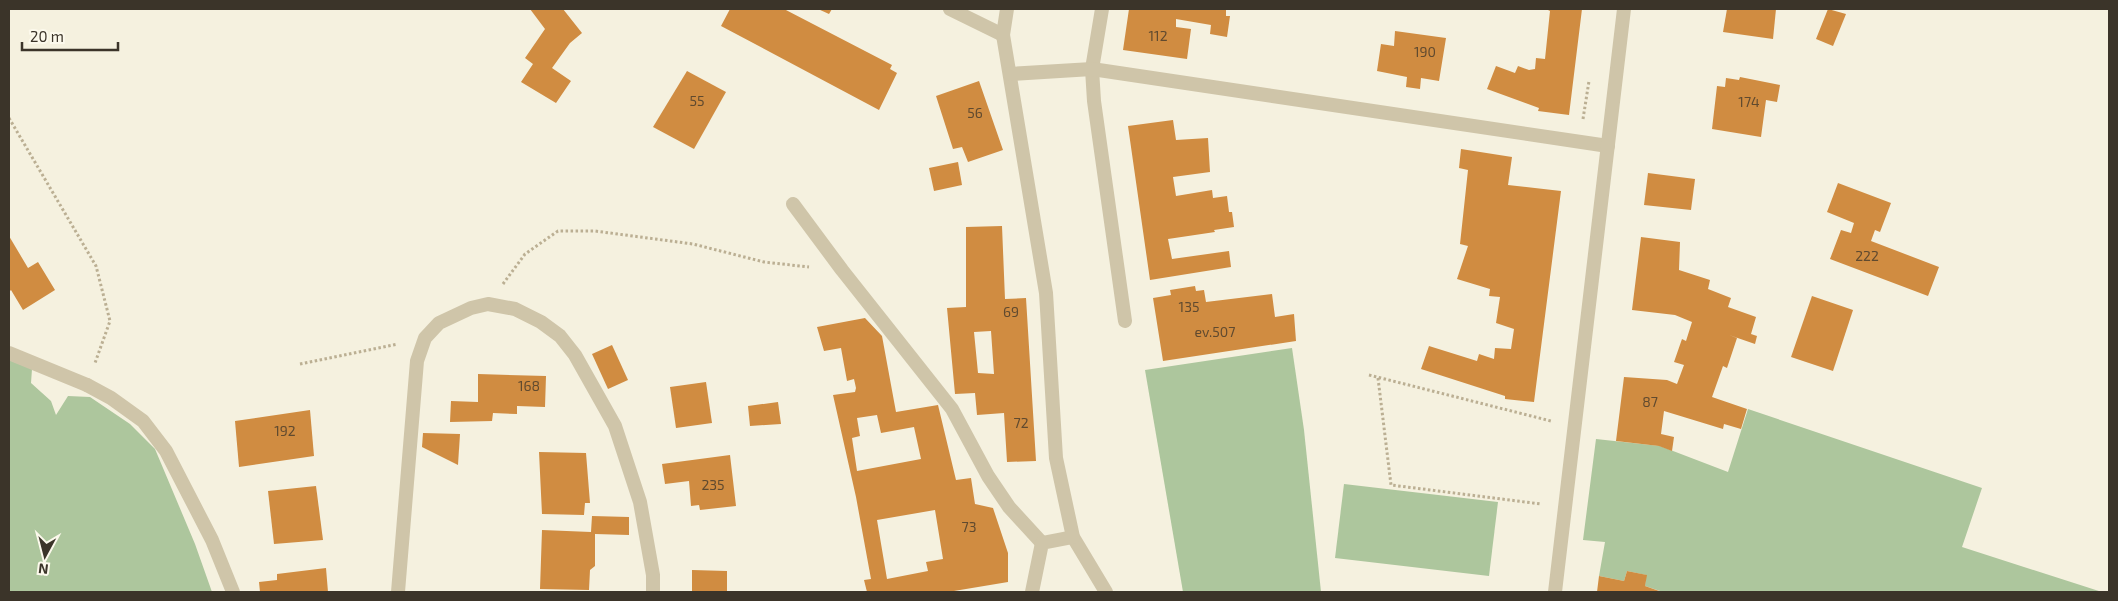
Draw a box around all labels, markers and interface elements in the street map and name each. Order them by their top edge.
scale bar [22,20,119,52]
text: 20 m [30,27,64,45]
house number: 112 [1148,27,1168,44]
house number: 190 [1414,43,1436,60]
house number: 55 [689,92,705,109]
house number: 174 [1738,93,1760,110]
house number: 56 [967,104,983,121]
house number: 222 [1855,247,1879,264]
house number: 135 [1179,298,1199,315]
house number: 69 [1003,303,1019,320]
house number: ev.507 [1195,323,1235,340]
house number: 168 [518,377,540,394]
house number: 87 [1642,393,1658,410]
house number: 72 [1013,414,1029,431]
house number: 192 [274,422,296,439]
house number: 235 [701,476,725,493]
house number: 73 [962,518,976,535]
north arrow [20,531,70,581]
text: N [37,560,49,578]

